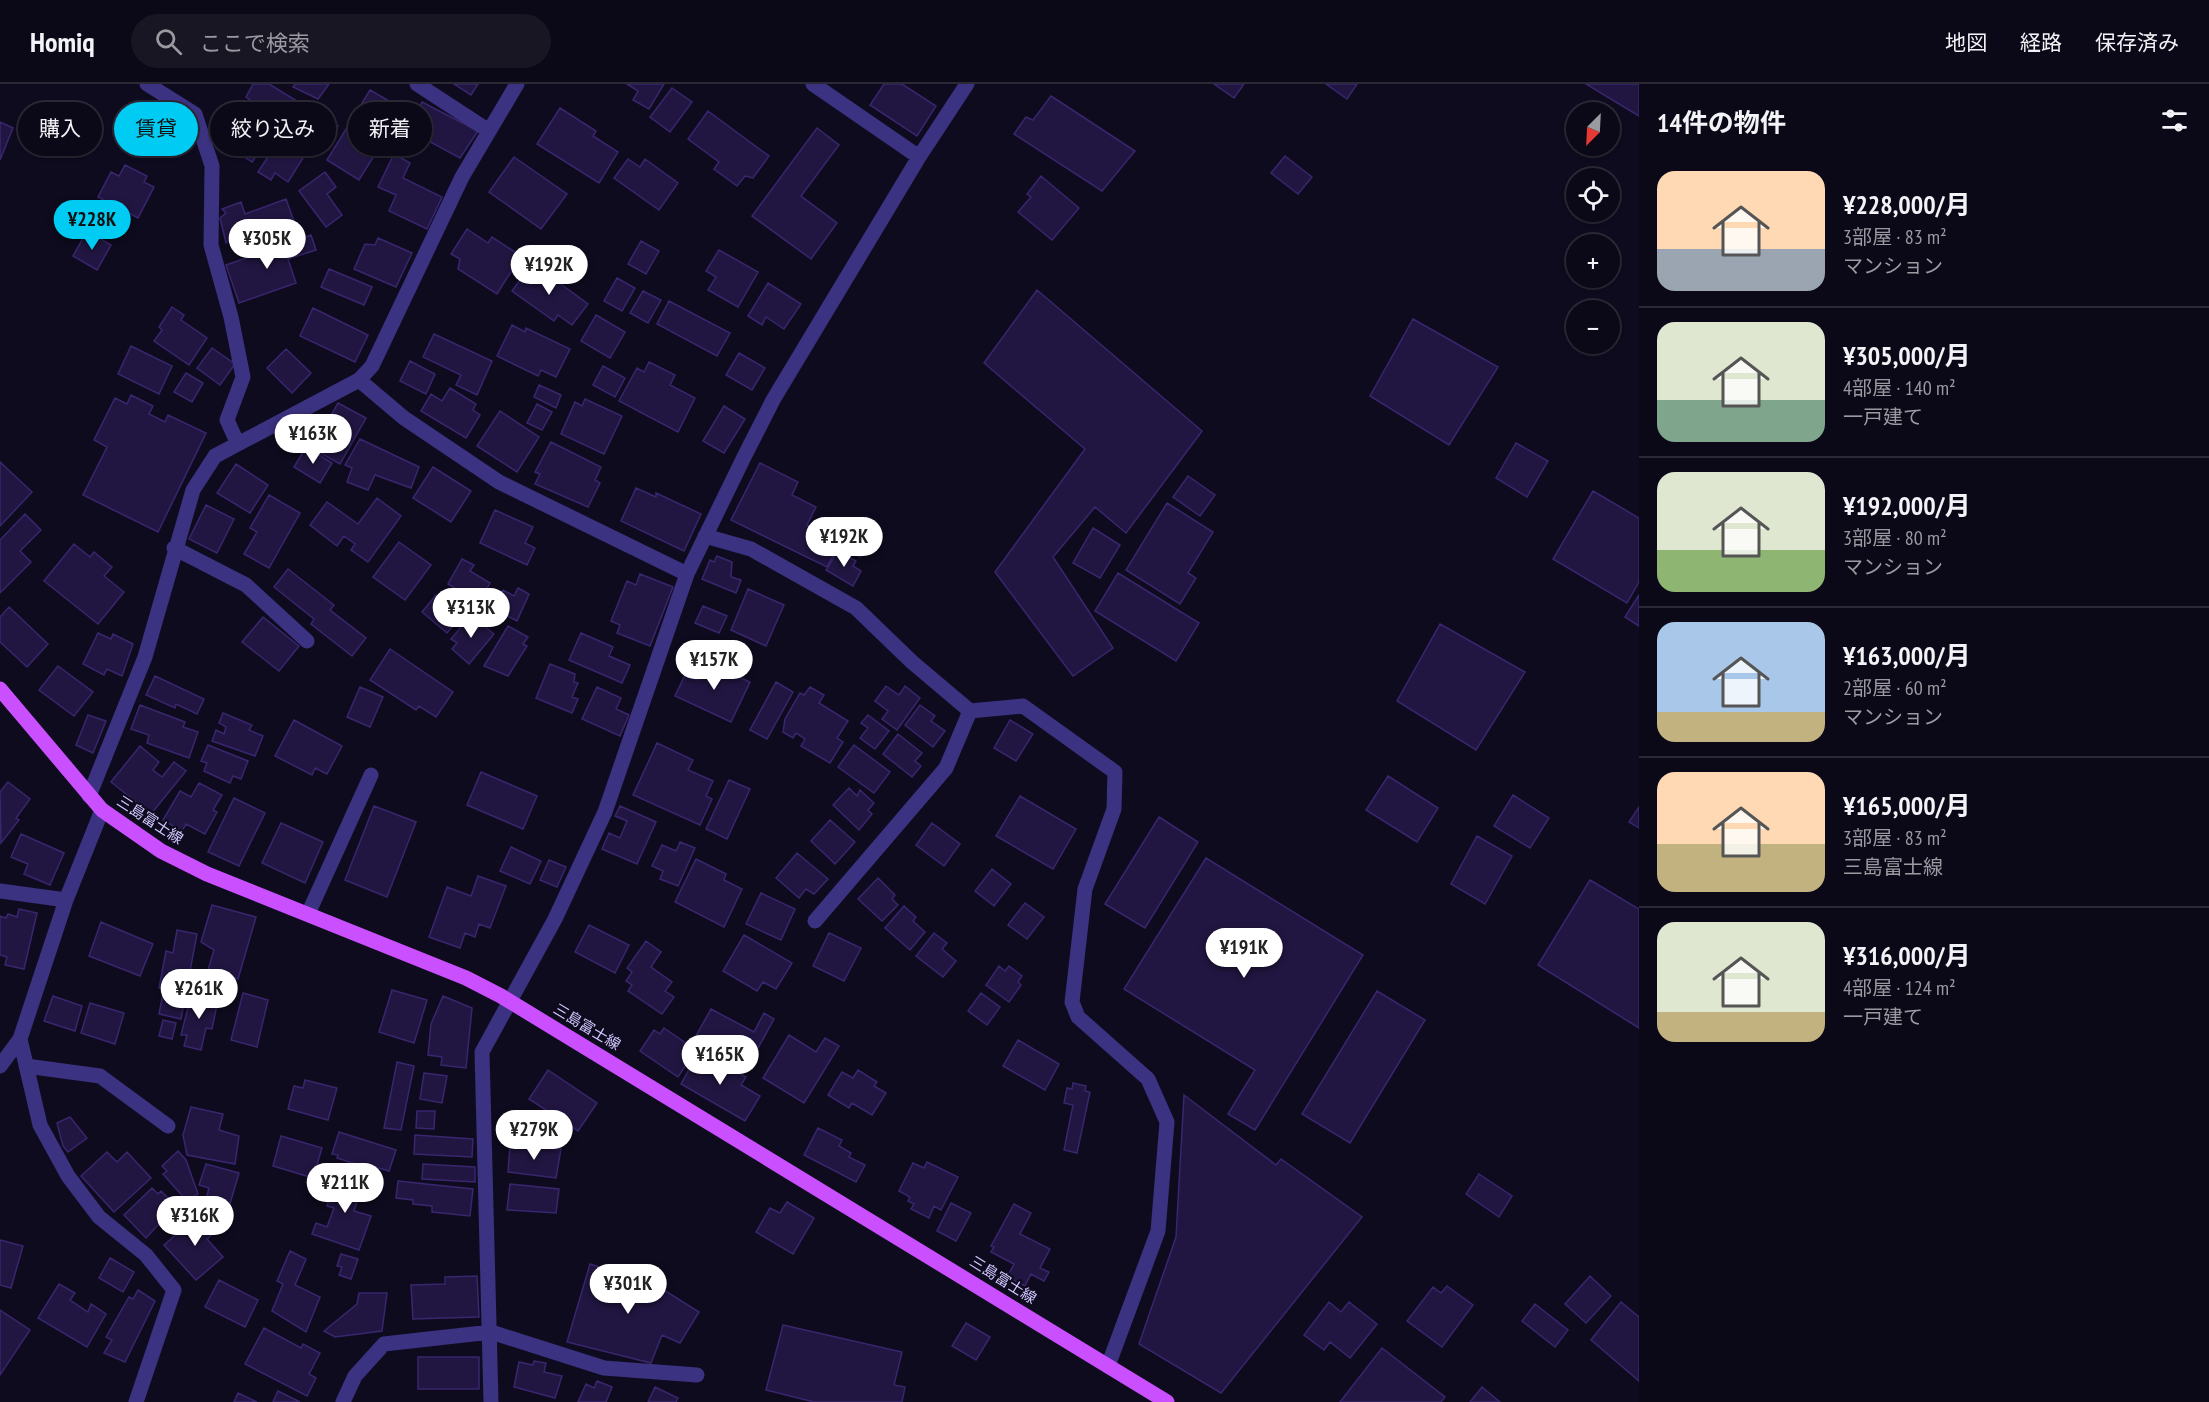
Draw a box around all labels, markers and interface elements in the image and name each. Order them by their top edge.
search box [131,14,551,68]
text: Homiq [30,23,95,60]
icon: search [152,25,185,58]
text: ここで検索 [200,29,310,57]
text: 地図 [1945,29,1987,56]
text: 経路 [2020,29,2062,56]
text: 保存済み [2095,29,2179,56]
chip: 購入 [18,102,102,156]
chip: 賃貸 [114,102,198,156]
chip: 絞り込み [210,102,336,156]
chip: 新着 [348,102,432,156]
north arrow [1566,102,1620,156]
map controls [1566,102,1620,354]
icon: filters [2158,104,2191,137]
text: 14件の物件 [1657,106,1786,139]
button: locate [1566,168,1620,222]
text: ¥228,000/月 [1843,188,1971,221]
icon: home [1705,195,1777,267]
pin: ¥228K [50,200,134,251]
text: ¥228K [68,206,116,232]
pin: ¥305K [225,219,309,270]
text: 3部屋 · 83 m² [1843,224,1947,250]
text: ¥305K [243,225,291,251]
button: + [1566,234,1620,288]
pin: ¥192K [507,245,591,296]
text: ¥192K [525,251,573,277]
text: マンション [1843,253,1943,279]
button: − [1566,300,1620,354]
text: ¥305,000/月 [1843,339,1971,372]
icon: home [1705,346,1777,418]
text: 4部屋 · 140 m² [1843,375,1956,401]
text: 一戸建て [1843,404,1923,430]
pin: ¥163K [271,414,355,465]
text: ¥163K [289,420,337,446]
text: ¥192,000/月 [1843,489,1971,522]
icon: home [1705,496,1777,568]
pin: ¥192K [802,517,886,568]
text: ¥192K [820,523,868,549]
text: 3部屋 · 80 m² [1843,525,1947,551]
text: マンション [1843,554,1943,580]
pin: ¥313K [429,588,513,639]
text: ¥313K [447,594,495,620]
text: ¥163,000/月 [1843,639,1971,672]
pin: ¥157K [672,640,756,691]
text: ¥157K [690,646,738,672]
icon: home [1705,646,1777,718]
text: 2部屋 · 60 m² [1843,675,1947,701]
text: マンション [1843,704,1943,730]
text: ¥165,000/月 [1843,789,1971,822]
street label: 三島富士線 [114,791,187,848]
icon: home [1705,796,1777,868]
text: 3部屋 · 83 m² [1843,825,1947,851]
text: 三島富士線 [1843,854,1943,880]
pin: ¥191K [1202,928,1286,979]
text: ¥191K [1220,934,1268,960]
text: ¥316,000/月 [1843,939,1971,972]
icon: home [1705,946,1777,1018]
pin: ¥261K [157,969,241,1020]
text: ¥261K [175,975,223,1001]
text: 4部屋 · 124 m² [1843,975,1956,1001]
street label: 三島富士線 [550,999,624,1054]
text: 一戸建て [1843,1004,1923,1030]
pin: ¥165K [678,1035,762,1086]
text: ¥165K [696,1041,744,1067]
pin: ¥279K [492,1110,576,1161]
text: ¥279K [510,1116,558,1142]
pin: ¥211K [303,1163,387,1214]
text: ¥211K [321,1169,369,1195]
pin: ¥316K [153,1196,237,1247]
text: ¥316K [171,1202,219,1228]
street label: 三島富士線 [966,1252,1040,1308]
pin: ¥301K [586,1264,670,1315]
text: ¥301K [604,1270,652,1296]

